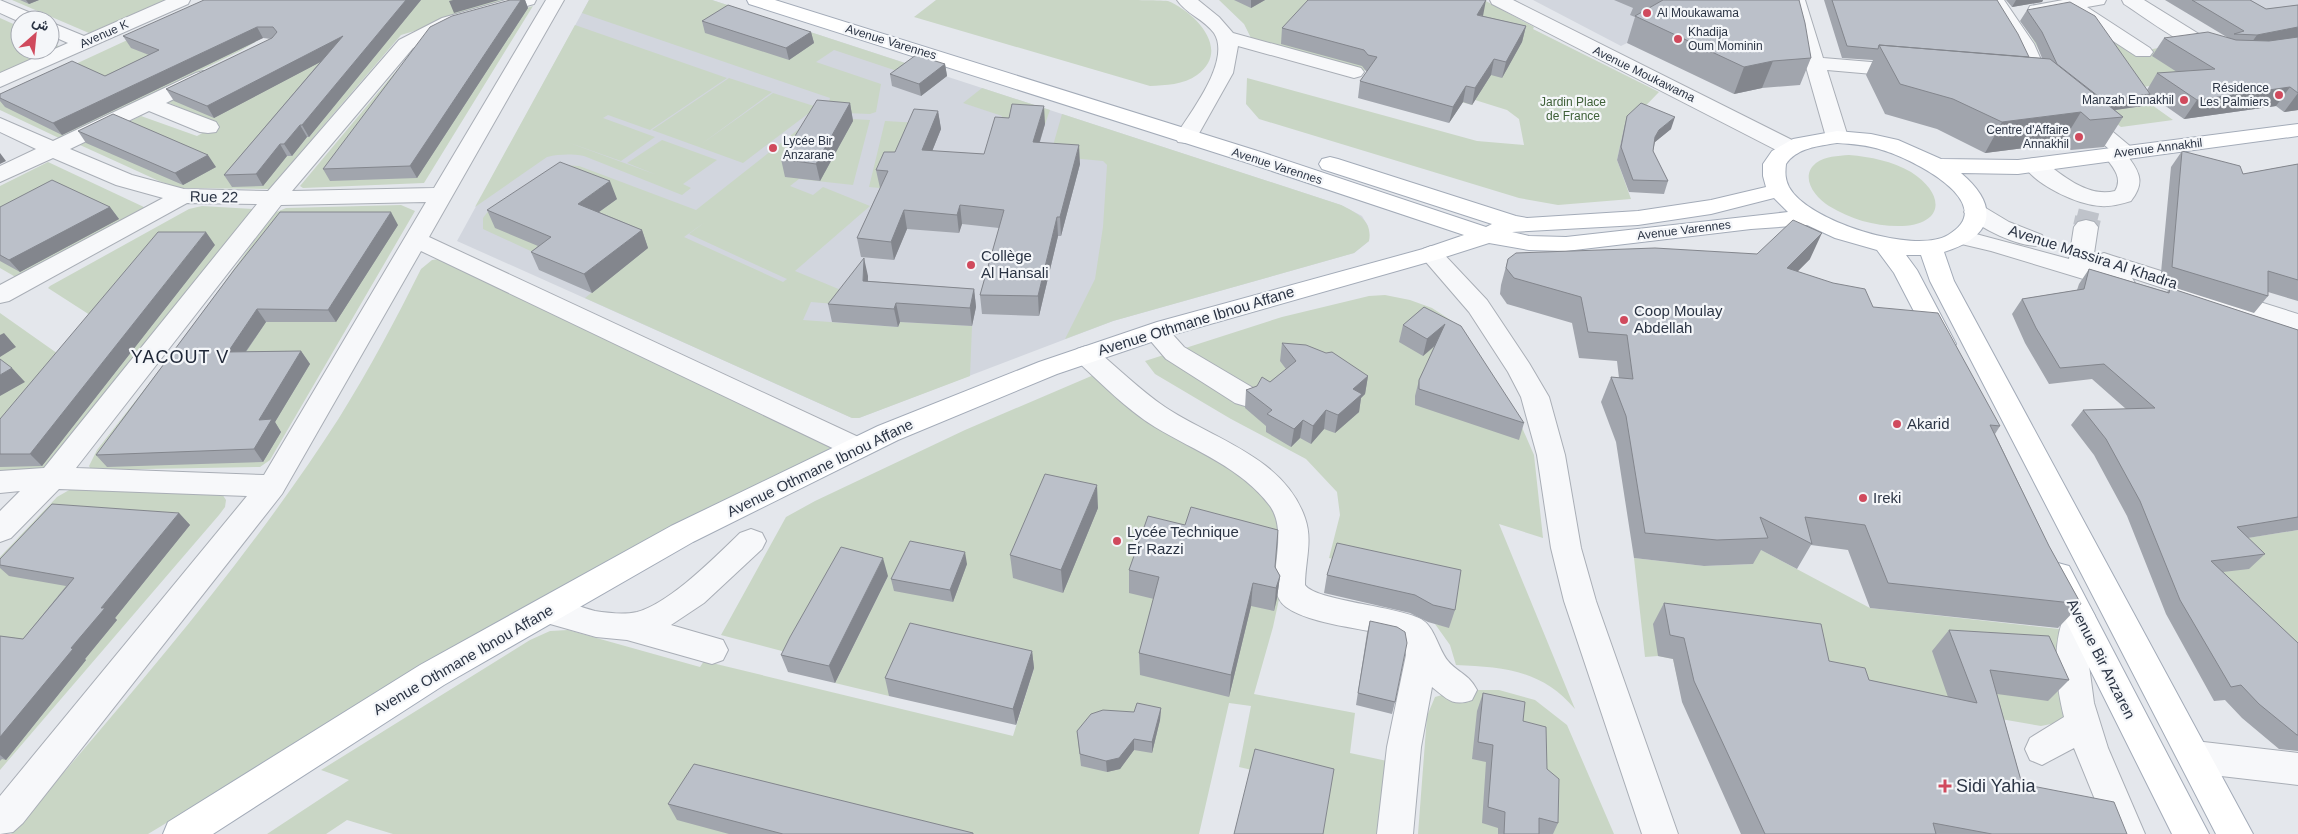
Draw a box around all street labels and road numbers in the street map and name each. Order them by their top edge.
street label: Avenue K [77,17,131,51]
street label: Avenue Varennes [844,22,938,62]
street label: Avenue Moukawama [1591,43,1698,105]
street label: Avenue Annakhil [2113,136,2203,160]
street label: Avenue Varennes [1230,145,1324,187]
street label: Rue 22 [190,188,238,205]
street label: Avenue Varennes [1636,217,1732,243]
street label: Avenue Massira Al Khadra [2007,221,2180,292]
street label: Avenue Othmane Ibnou Affane [1096,282,1296,359]
street label: Avenue Othmane Ibnou Affane [724,415,915,520]
street label: Avenue Bir Anzaren [2064,596,2139,722]
street label: Avenue Othmane Ibnou Affane [370,601,556,718]

